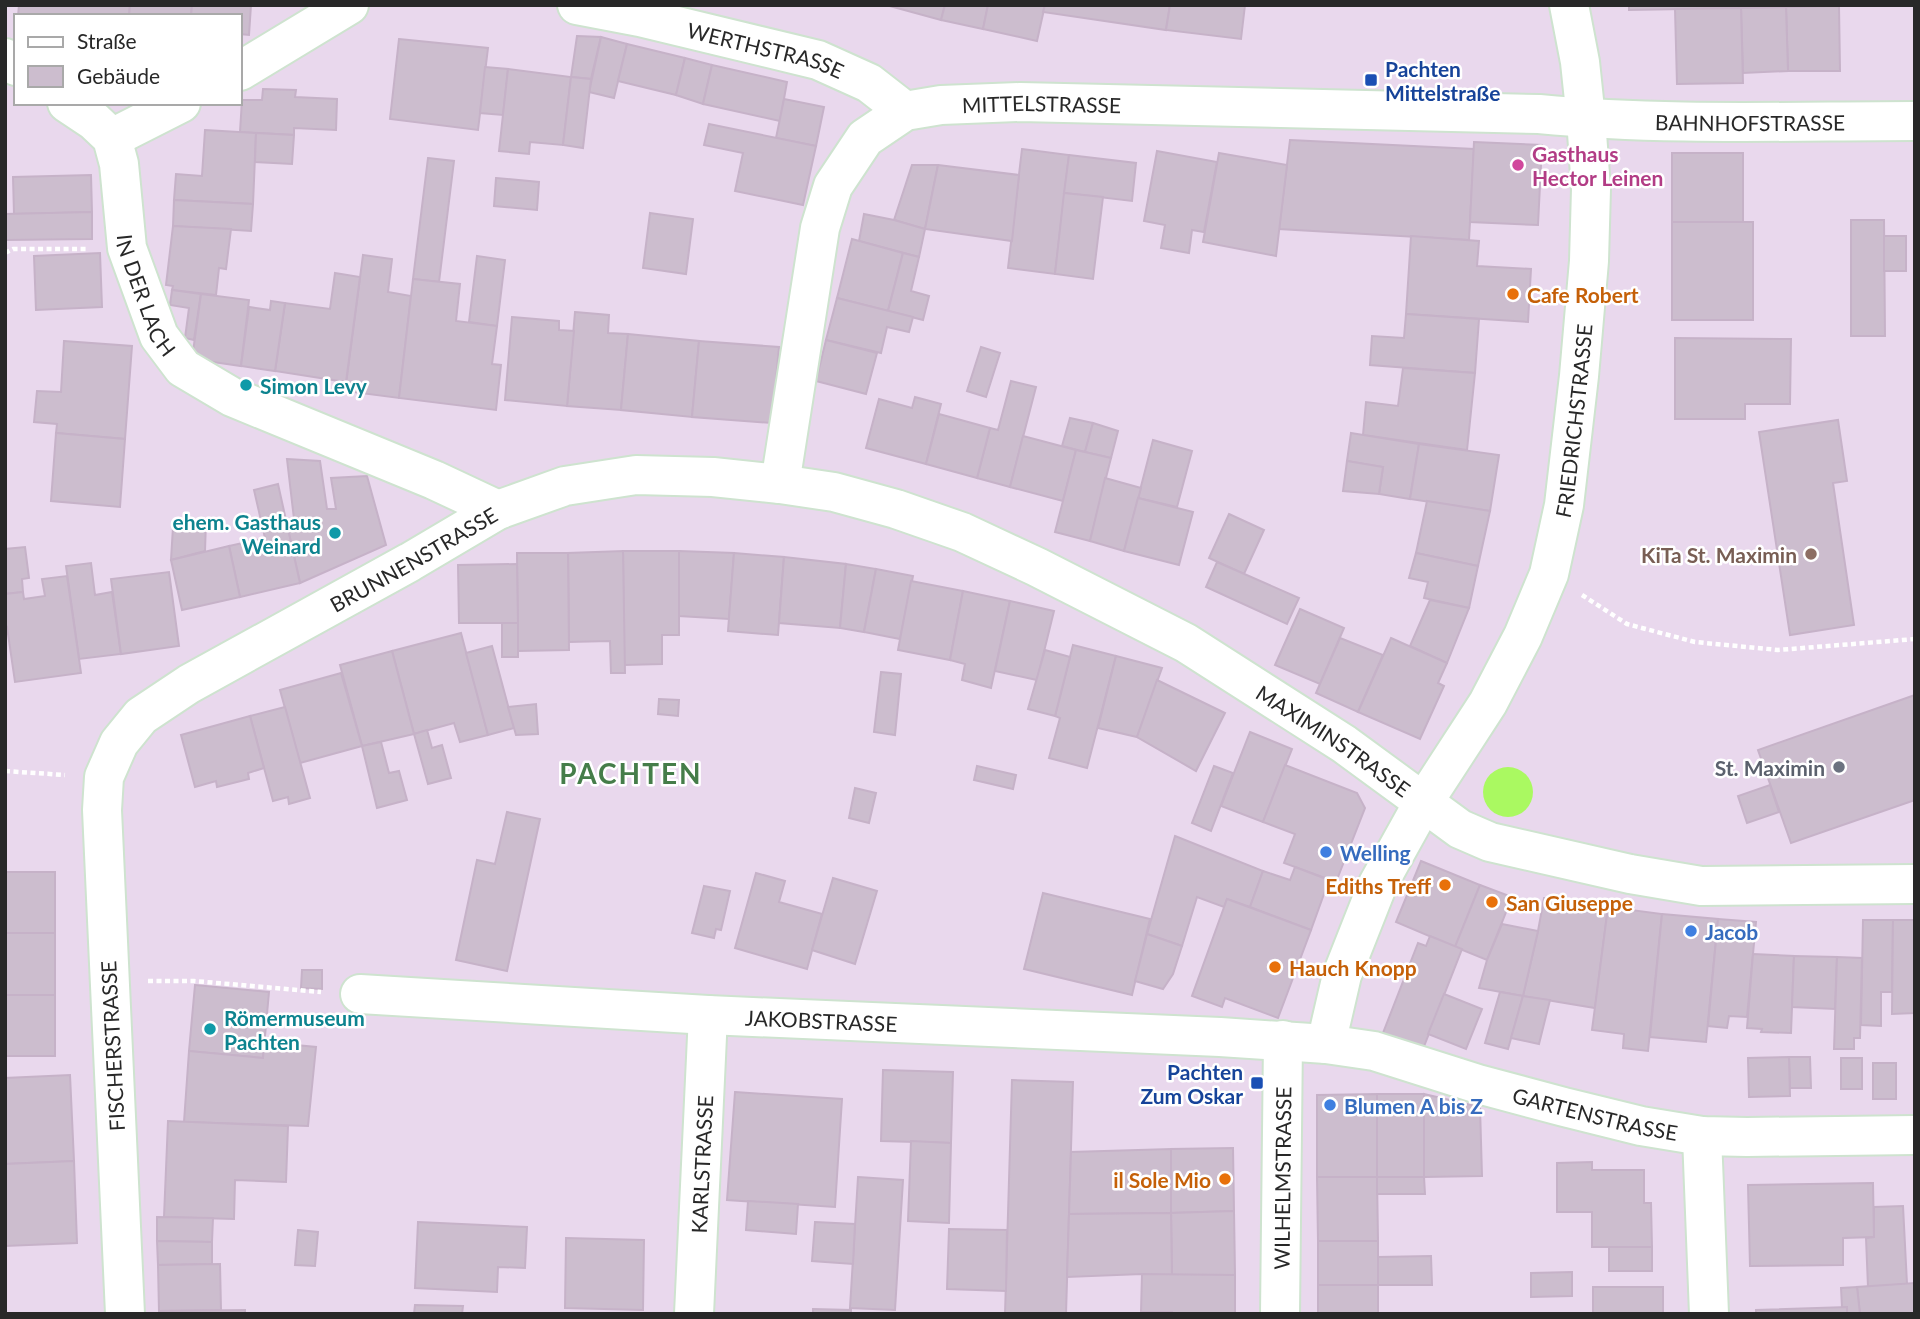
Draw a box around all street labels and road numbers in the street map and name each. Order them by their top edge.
street label: WERTHSTRASSE [685,16,848,83]
street label: MITTELSTRASSE [961,89,1121,117]
street label: BAHNHOFSTRASSE [1655,108,1845,135]
street label: IN DER LACH [113,233,182,360]
street label: FRIEDRICHSTRASSE [1549,323,1596,520]
street label: BRUNNENSTRASSE [325,501,501,616]
street label: MAXIMINSTRASSE [1252,679,1416,801]
street label: FISCHERSTRASSE [95,960,129,1132]
street label: JAKOBSTRASSE [745,1004,898,1036]
street label: GARTENSTRASSE [1510,1081,1680,1144]
street label: WILHELMSTRASSE [1268,1086,1295,1270]
street label: KARLSTRASSE [685,1095,717,1234]

